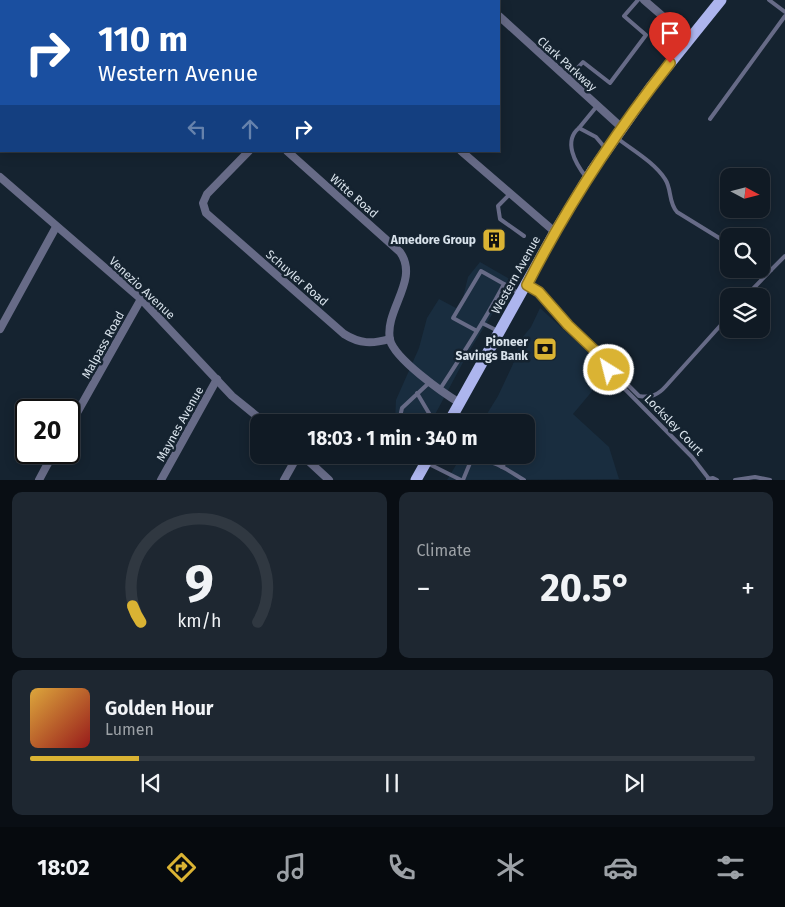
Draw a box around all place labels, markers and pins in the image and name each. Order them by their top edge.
pin [649,12,691,63]
building icon: Amedore Group [481,227,507,253]
place label: Amedore Group [390,233,476,247]
place label: Pioneer Savings Bank [456,335,528,363]
bank icon: Pioneer Savings Bank [532,336,558,362]

